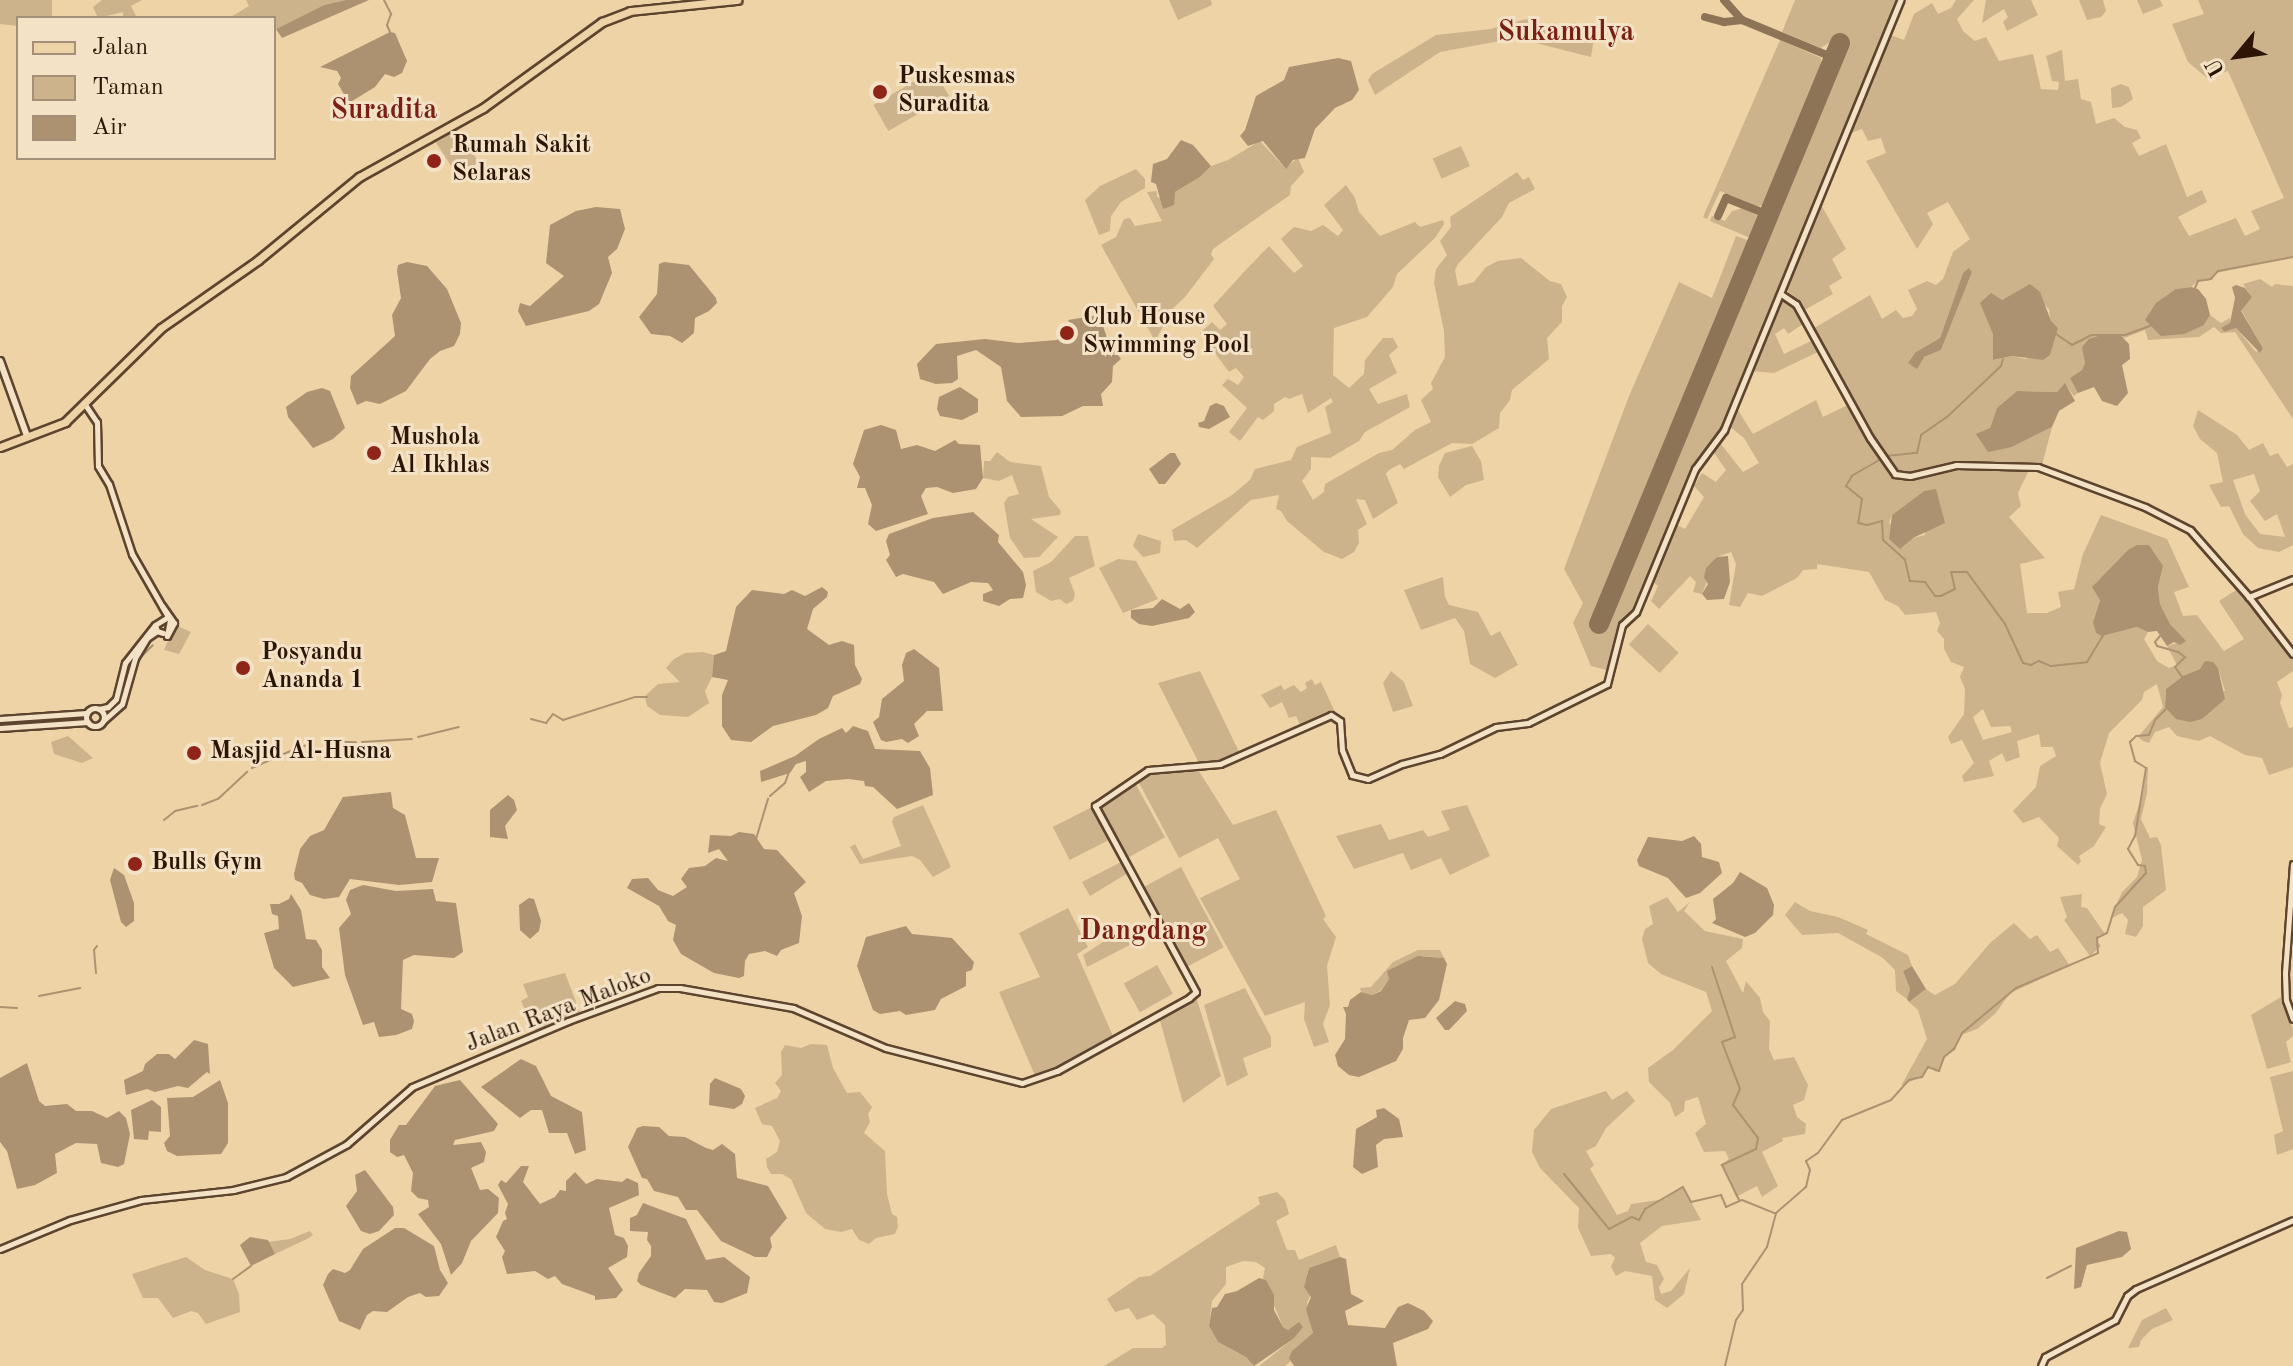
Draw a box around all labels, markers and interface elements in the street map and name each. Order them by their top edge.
legend [16,16,276,160]
district label: Sukamulya [1498,16,1634,50]
north arrow [2197,16,2277,96]
text: Jalan [92,36,148,60]
text: U [2202,55,2230,81]
place label: Puskesmas Suradita [898,64,1015,120]
text: Taman [92,76,164,100]
marker: Puskesmas Suradita [869,81,891,103]
district label: Suradita [331,94,437,128]
text: Air [92,116,127,140]
place label: Rumah Sakit Selaras [452,133,591,189]
marker: Rumah Sakit Selaras [423,150,445,172]
place label: Club House Swimming Pool [1083,305,1250,361]
marker: Club House Swimming Pool [1058,324,1076,342]
place label: Mushola Al Ikhlas [390,425,490,481]
marker: Mushola Al Ikhlas [365,444,383,462]
place label: Posyandu Ananda 1 [261,640,364,696]
marker: Posyandu Ananda 1 [232,657,254,679]
place label: Masjid Al-Husna [210,739,391,767]
marker: Masjid Al-Husna [185,744,203,762]
place label: Bulls Gym [151,850,262,878]
marker: Bulls Gym [126,855,144,873]
district label: Dangdang [1079,915,1207,949]
street label: Jalan Raya Maloko [462,962,656,1060]

